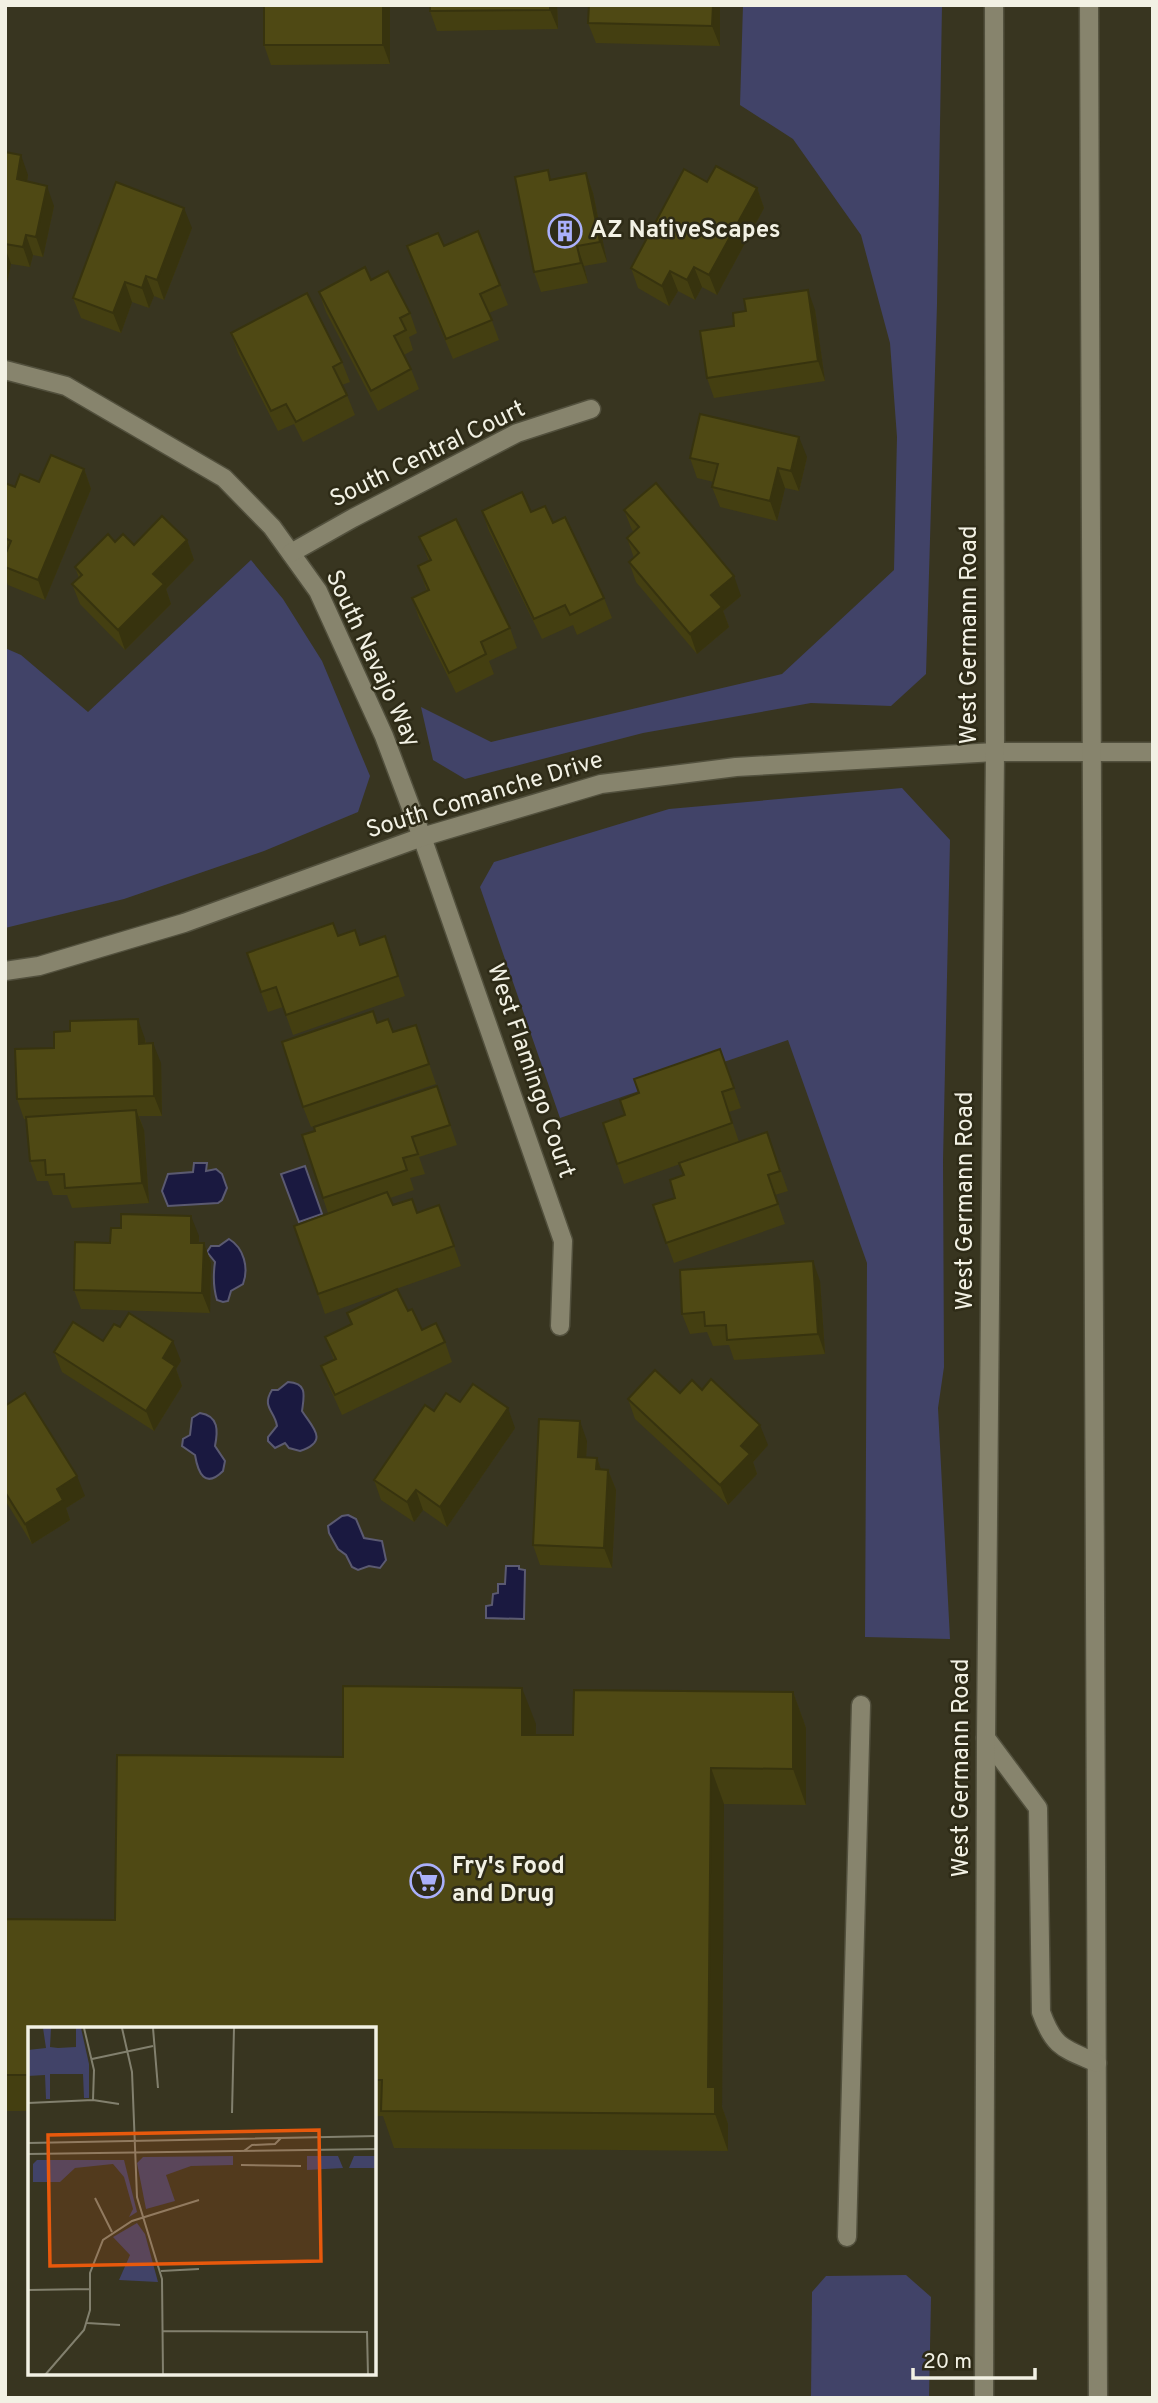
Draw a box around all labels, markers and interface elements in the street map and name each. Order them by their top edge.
building icon: AZ NativeScapes [546,212,584,250]
place label: AZ NativeScapes [590,216,781,246]
street label: South Central Court [325,395,531,515]
street label: West Germann Road [955,526,985,744]
street label: South Navajo Way [318,566,426,752]
street label: South Comanche Drive [363,746,607,846]
street label: West Flamingo Court [479,960,581,1182]
street label: West Germann Road [951,1092,981,1310]
street label: West Germann Road [947,1659,977,1877]
place label: Fry's Food and Drug [452,1852,565,1910]
supermarket icon: Fry's Food and Drug [408,1862,446,1900]
inset map [28,2027,376,2375]
scale bar [913,2336,1036,2380]
text: 20 m [923,2349,972,2376]

